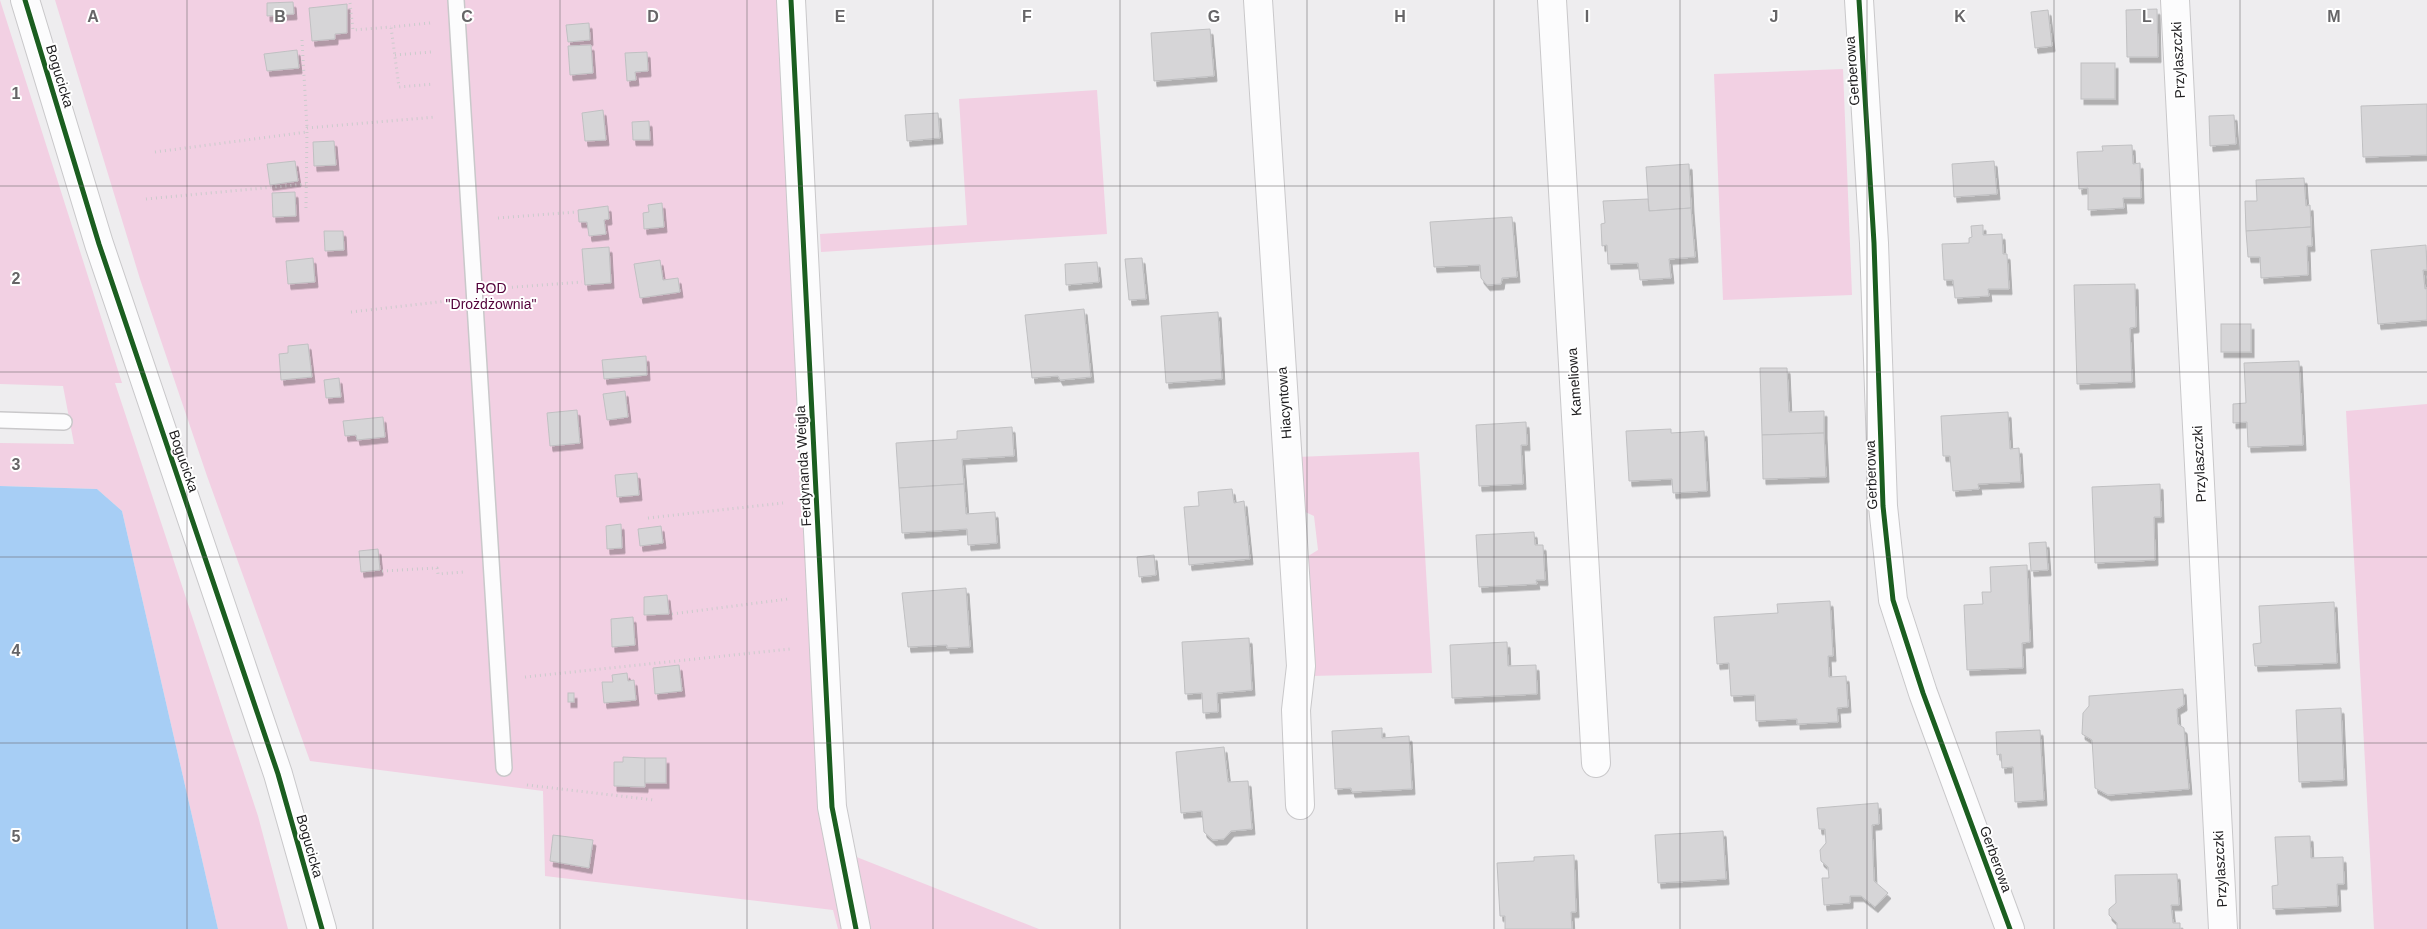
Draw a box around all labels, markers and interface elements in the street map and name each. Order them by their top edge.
text: A [87,8,99,25]
text: B [274,8,286,25]
text: C [461,8,473,25]
text: D [647,8,659,25]
text: E [835,8,846,25]
text: F [1022,8,1032,25]
text: G [1208,8,1220,25]
text: H [1394,8,1406,25]
text: I [1585,8,1589,25]
text: J [1770,8,1778,25]
text: K [1954,8,1966,25]
text: L [2142,8,2152,25]
text: M [2327,8,2341,25]
street label: Przylaszczki [2168,21,2188,99]
street label: Gerberowa [1842,36,1862,106]
street label: Bogucicka [43,43,77,109]
text: 1 [12,85,21,102]
text: 2 [12,270,21,287]
park label: ROD "Drożdżownia" [446,280,536,312]
street label: Kameliowa [1564,347,1584,417]
street label: Hiacyntowa [1273,366,1295,440]
street label: Ferdynanda Weigla [792,405,814,527]
street label: Przylaszczki [2189,425,2209,503]
street label: Bogucicka [166,428,202,494]
street label: Gerberowa [1862,440,1880,510]
text: 3 [12,456,21,473]
text: 4 [12,642,21,659]
street label: Bogucicka [293,813,327,879]
street label: Gerberowa [1977,824,2015,894]
text: 5 [12,828,21,845]
street label: Przylaszczki [2210,830,2230,908]

